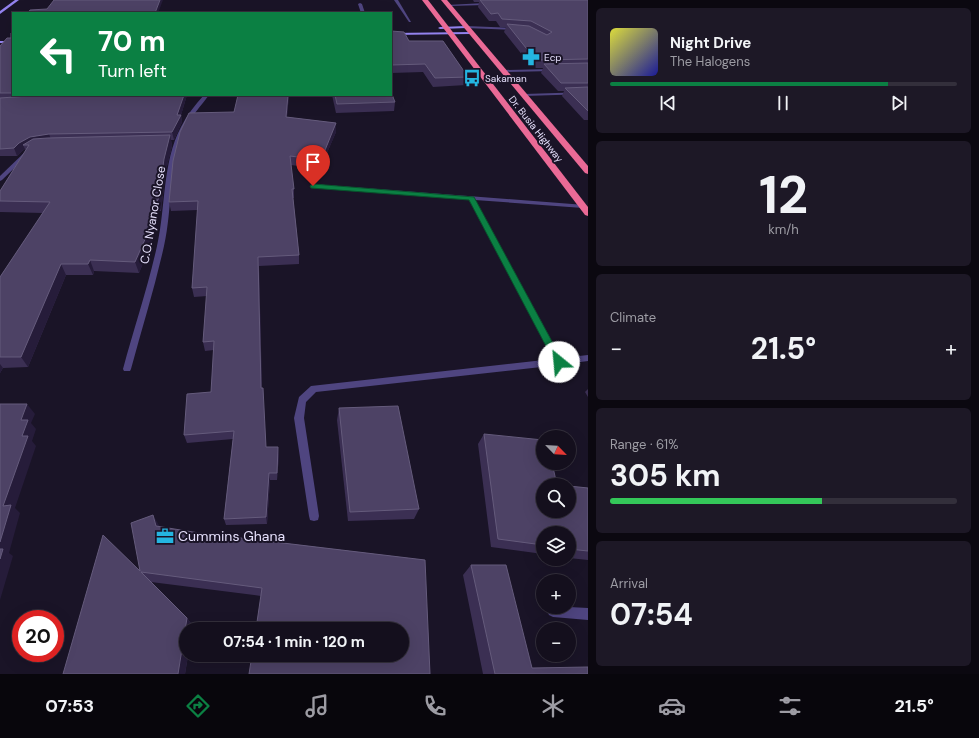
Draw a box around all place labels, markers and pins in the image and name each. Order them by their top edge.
pharmacy icon: Ecp [521,47,541,67]
place label: Ecp [544,51,562,64]
bus stop icon: Sakaman [462,68,482,88]
place label: Sakaman [485,72,527,85]
pin [296,145,330,186]
office icon: Cummins Ghana [155,526,175,546]
place label: Cummins Ghana [178,527,285,545]

